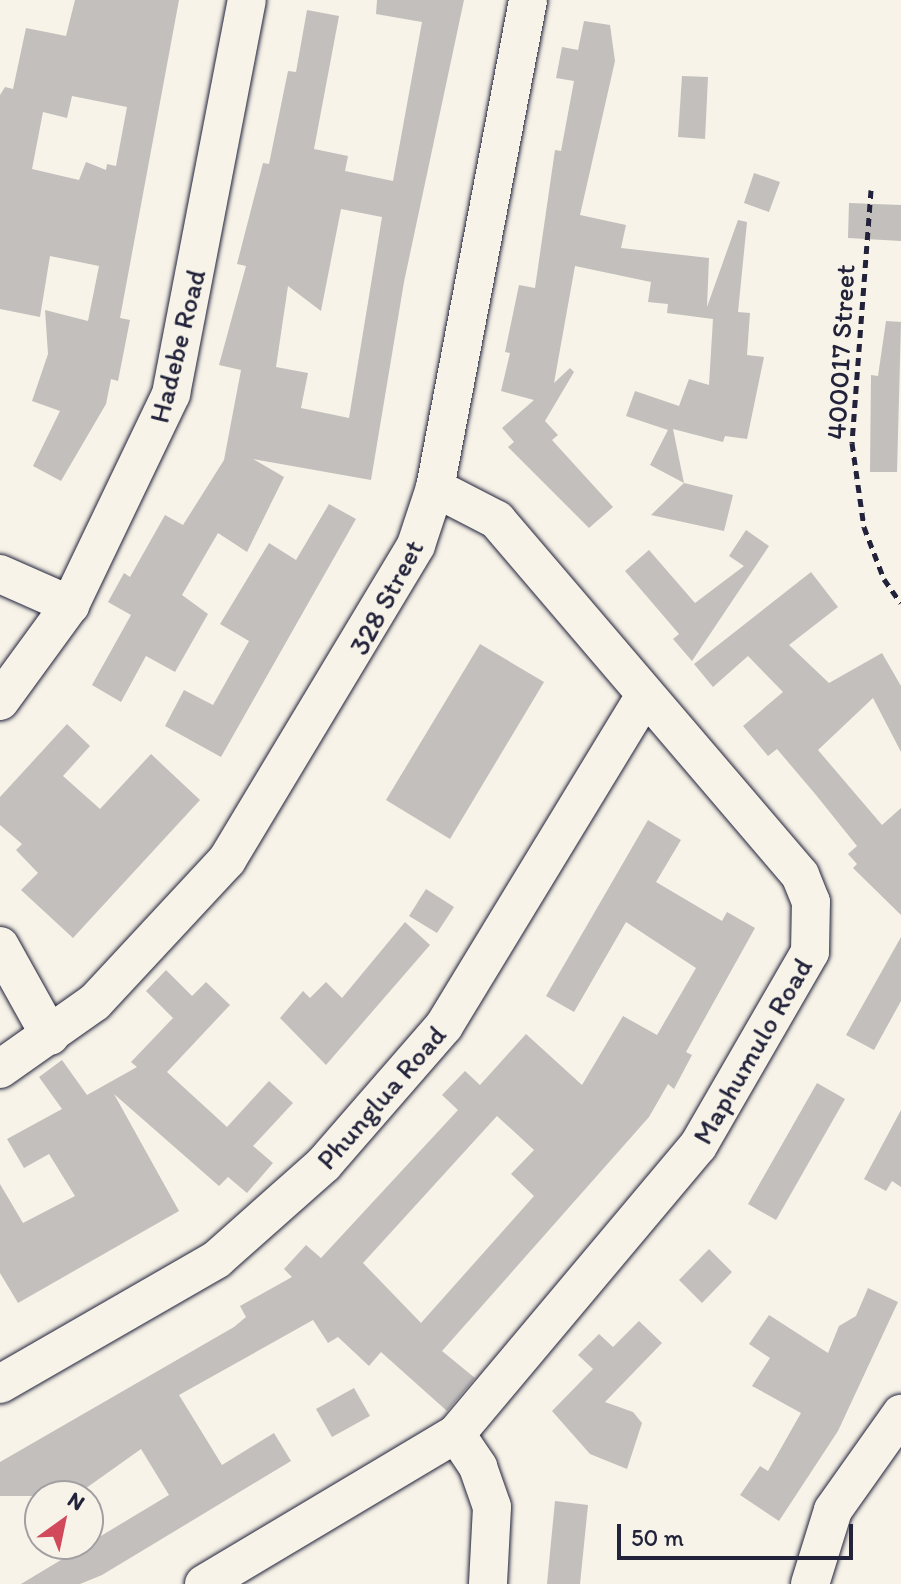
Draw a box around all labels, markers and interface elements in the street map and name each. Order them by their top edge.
street label: 400017 Street [819,263,861,441]
street label: Hadebe Road [142,266,212,426]
street label: 328 Street [342,534,430,660]
street label: Maphumulo Road [685,952,819,1150]
street label: Phunglua Road [309,1018,453,1176]
north arrow [24,1480,104,1560]
text: N [63,1486,90,1516]
scale bar [621,1508,857,1558]
text: 50 m [631,1523,684,1552]

